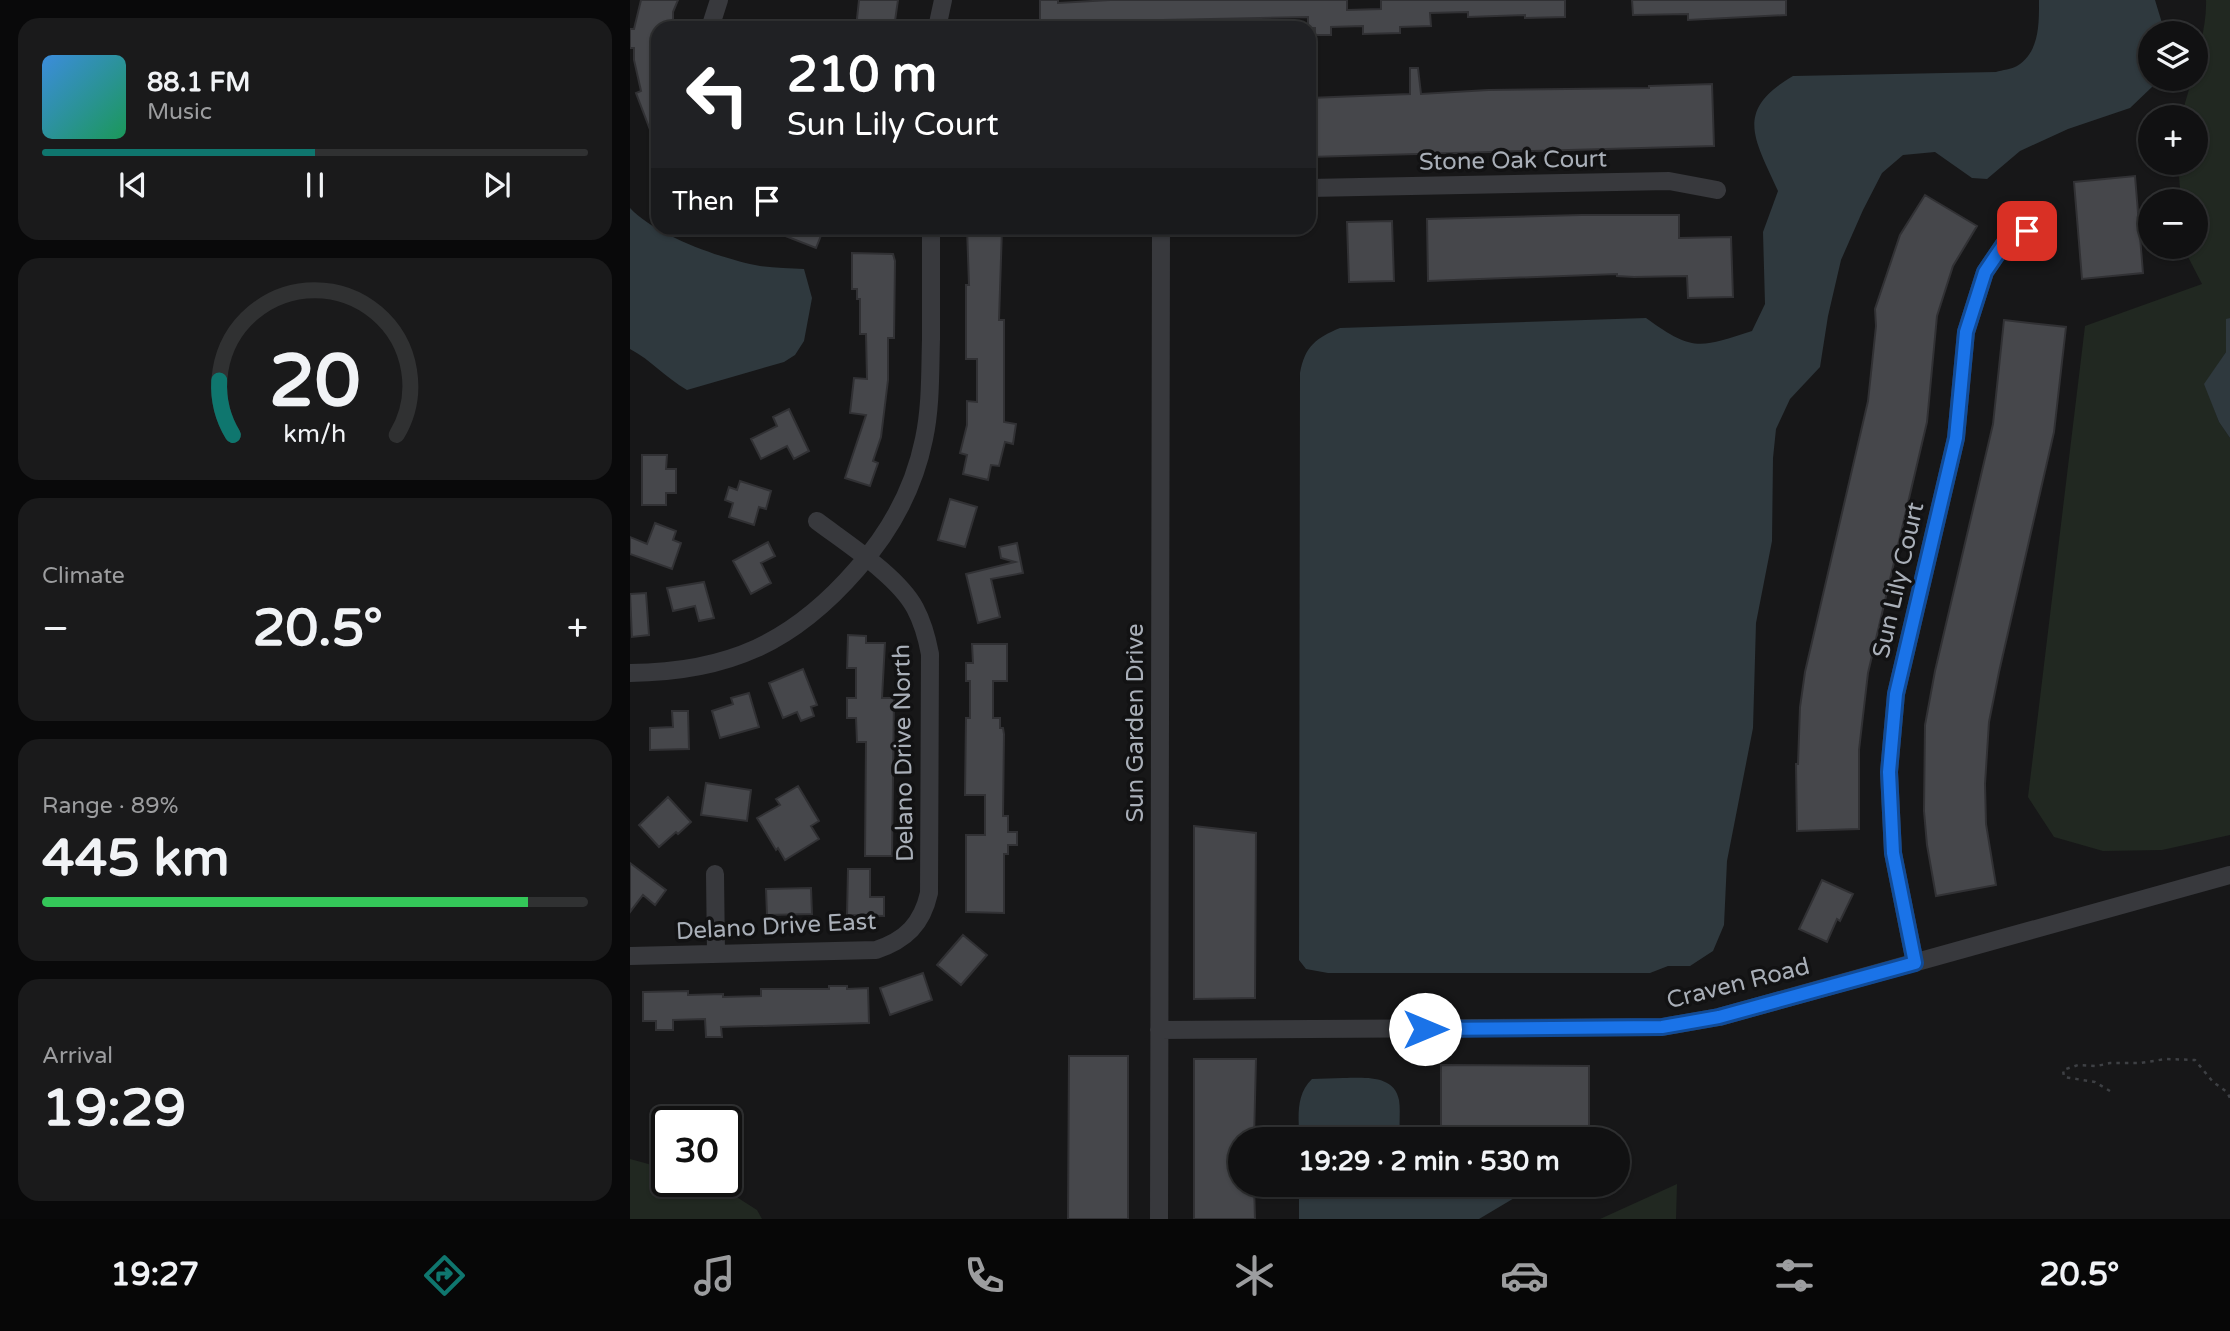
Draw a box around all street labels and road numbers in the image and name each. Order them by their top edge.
street label: Stone Oak Court [1419,144,1607,177]
street label: Sun Lily Court [1866,499,1930,661]
street label: Sun Garden Drive [1121,623,1150,823]
street label: Delano Drive North [887,644,920,862]
street label: Delano Drive East [675,907,877,946]
street label: Craven Road [1664,952,1813,1015]

